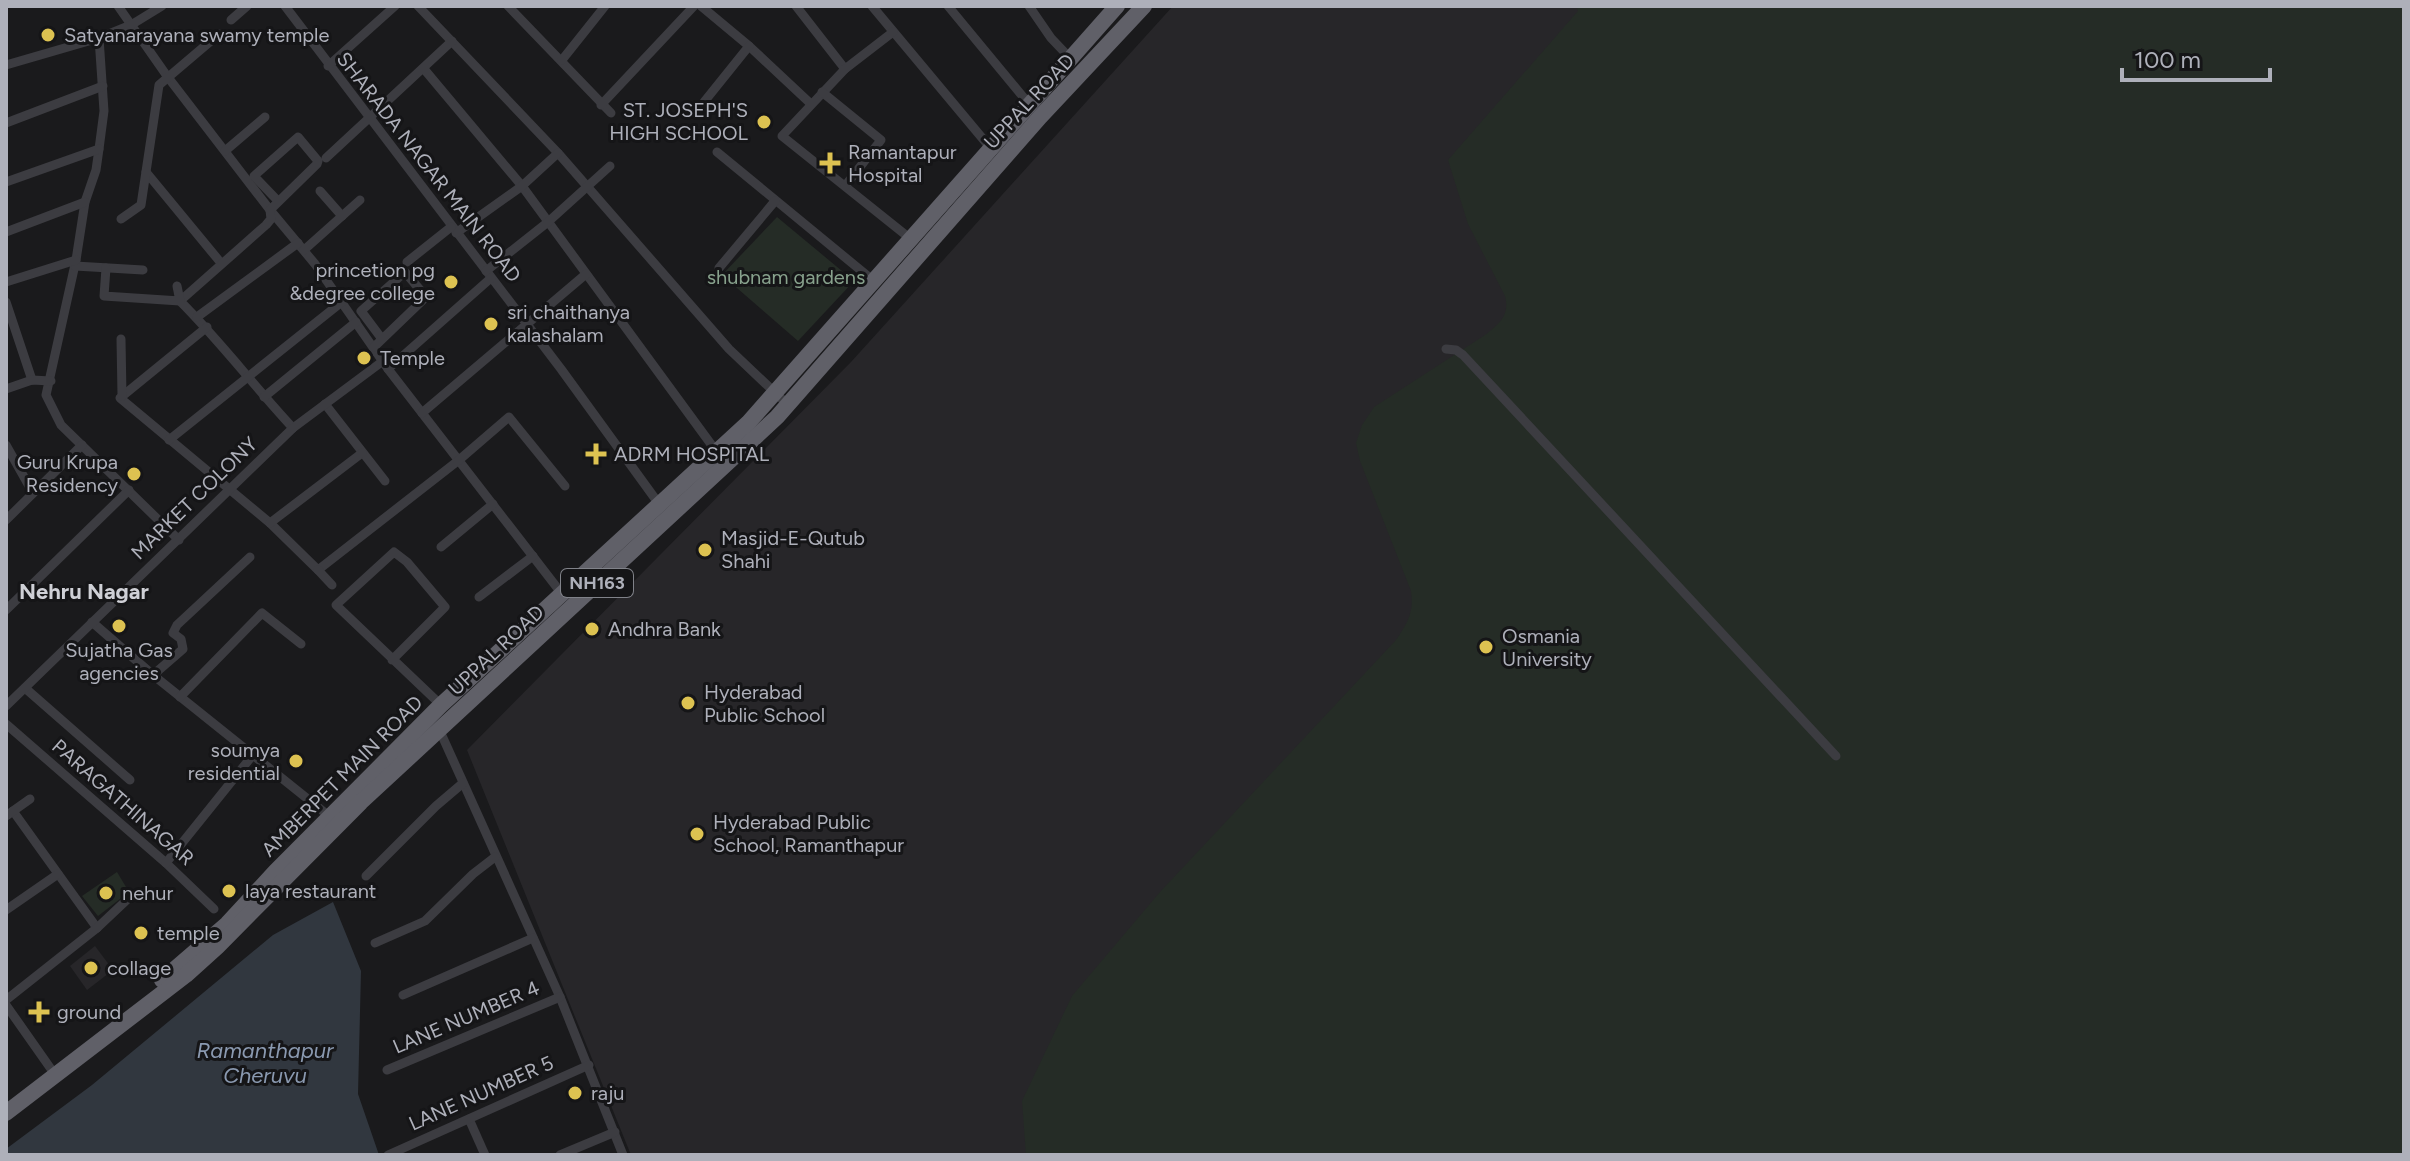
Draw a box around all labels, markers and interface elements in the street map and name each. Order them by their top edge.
place label: Satyanarayana swamy temple [64,23,329,47]
marker: Satyanarayana swamy temple [39,26,57,44]
scale bar [2122,32,2270,82]
text: 100 m [2134,45,2201,74]
street label: SHARADA NAGAR MAIN ROAD [332,47,526,287]
street label: UPPAL ROAD [979,48,1079,154]
place label: ST. JOSEPH'S HIGH SCHOOL [609,98,749,145]
marker: ST. JOSEPH'S HIGH SCHOOL [755,113,773,131]
place label: Ramantapur Hospital [848,140,957,187]
marker: Ramantapur Hospital [819,152,841,174]
place label: princetion pg &degree college [289,258,435,305]
park label: shubnam gardens [707,265,865,289]
marker: princetion pg &degree college [442,273,460,291]
place label: sri chaithanya kalashalam [507,300,630,347]
marker: sri chaithanya kalashalam [482,315,500,333]
place label: Temple [380,346,445,370]
marker: Temple [355,349,373,367]
street label: MARKET COLONY [126,432,262,564]
place label: ADRM HOSPITAL [614,442,770,466]
marker: ADRM HOSPITAL [585,443,607,465]
place label: Guru Krupa Residency [17,450,118,497]
marker: Guru Krupa Residency [125,465,143,483]
place label: Masjid-E-Qutub Shahi [721,526,865,573]
marker: Masjid-E-Qutub Shahi [696,541,714,559]
road number: NH163 [561,569,633,597]
district label: Nehru Nagar [19,578,150,605]
street label: UPPAL ROAD [443,600,549,700]
marker: Sujatha Gas agencies [110,617,128,635]
place label: Andhra Bank [608,617,721,641]
marker: Andhra Bank [583,620,601,638]
place label: Osmania University [1502,624,1592,671]
place label: Sujatha Gas agencies [65,638,173,685]
marker: Osmania University [1477,638,1495,656]
place label: Hyderabad Public School [704,680,825,727]
street label: AMBERPET MAIN ROAD [256,690,428,862]
marker: Hyderabad Public School [679,694,697,712]
street label: PARAGATHINAGAR [47,734,199,870]
place label: soumya residential [188,738,280,785]
marker: soumya residential [287,752,305,770]
place label: Hyderabad Public School, Ramanthapur [713,810,904,857]
marker: Hyderabad Public School, Ramanthapur [688,825,706,843]
place label: laya restaurant [245,879,376,903]
place label: nehur [122,881,173,905]
marker: laya restaurant [220,882,238,900]
marker: nehur [97,884,115,902]
place label: temple [157,921,220,945]
marker: temple [132,924,150,942]
place label: collage [107,956,171,980]
marker: collage [82,959,100,977]
street label: LANE NUMBER 4 [389,975,543,1059]
place label: ground [57,1000,121,1024]
marker: ground [28,1001,50,1023]
water label: Ramanthapur Cheruvu [196,1037,335,1089]
street label: LANE NUMBER 5 [405,1050,557,1136]
place label: raju [591,1081,625,1105]
marker: raju [566,1084,584,1102]

